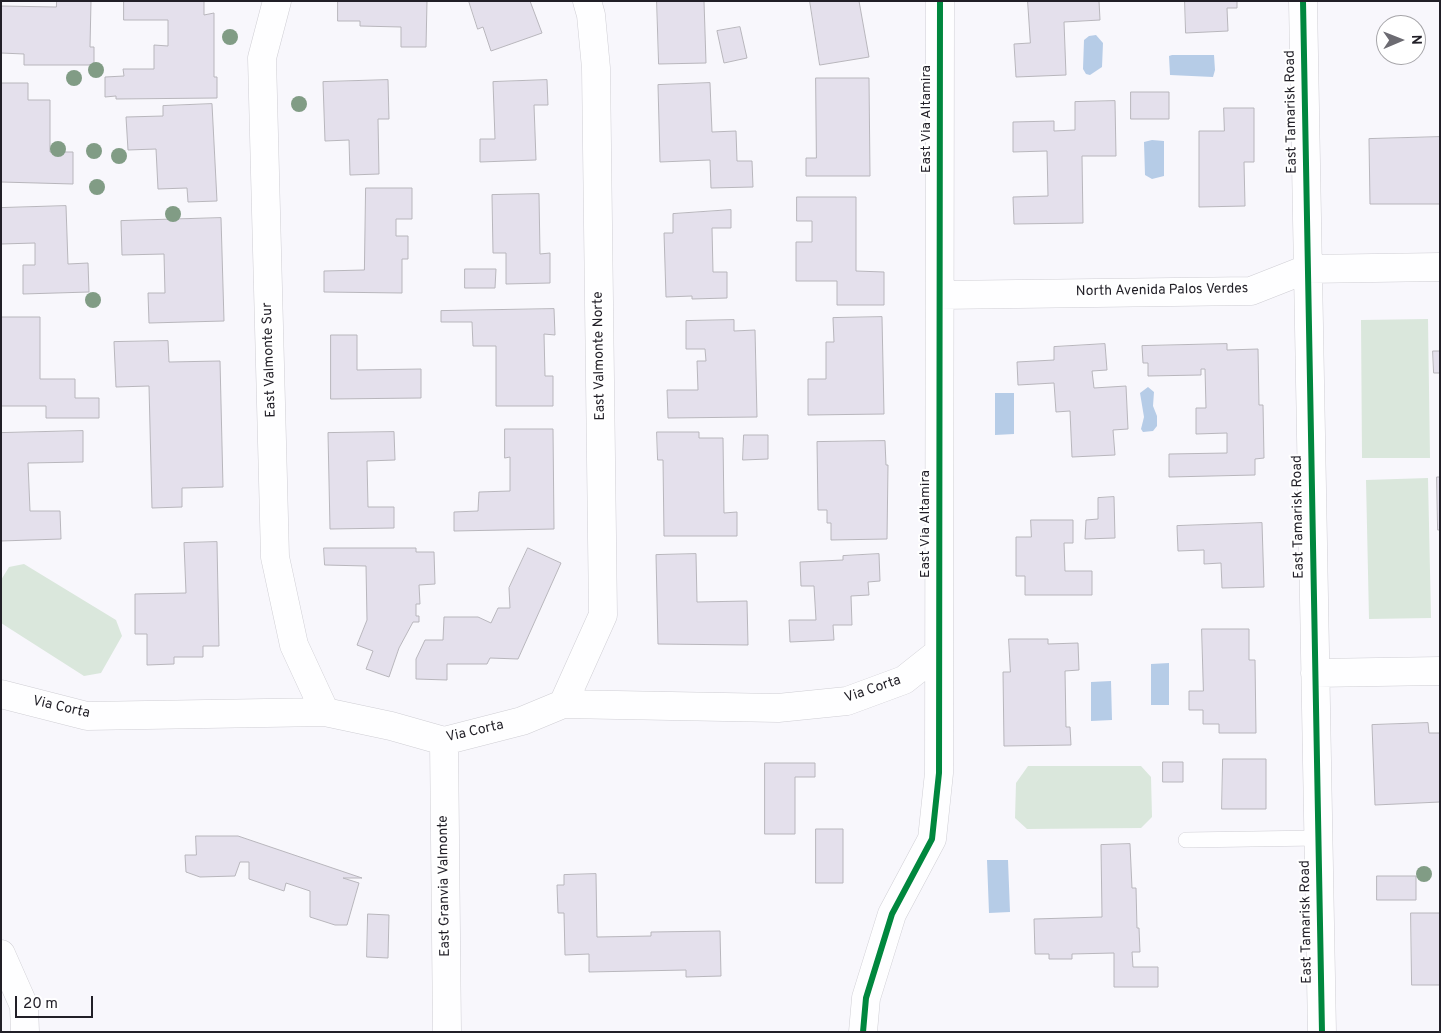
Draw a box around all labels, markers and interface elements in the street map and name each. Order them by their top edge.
north arrow [1376,15,1426,65]
text: N [1407,35,1424,45]
street label: East Tamarisk Road [1283,50,1301,174]
street label: East Via Altamira [919,65,935,173]
street label: North Avenida Palos Verdes [1076,281,1248,301]
street label: East Valmonte Norte [590,291,610,421]
street label: East Valmonte Sur [260,302,280,418]
street label: East Tamarisk Road [1290,455,1308,579]
street label: East Via Altamira [918,470,934,578]
street label: Via Corta [843,673,903,707]
street label: Via Corta [31,693,91,723]
street label: Via Corta [445,717,505,747]
street label: East Granvia Valmonte [435,815,455,957]
street label: East Tamarisk Road [1298,860,1316,984]
scale bar [18,986,95,1018]
text: 20 m [23,995,58,1014]

